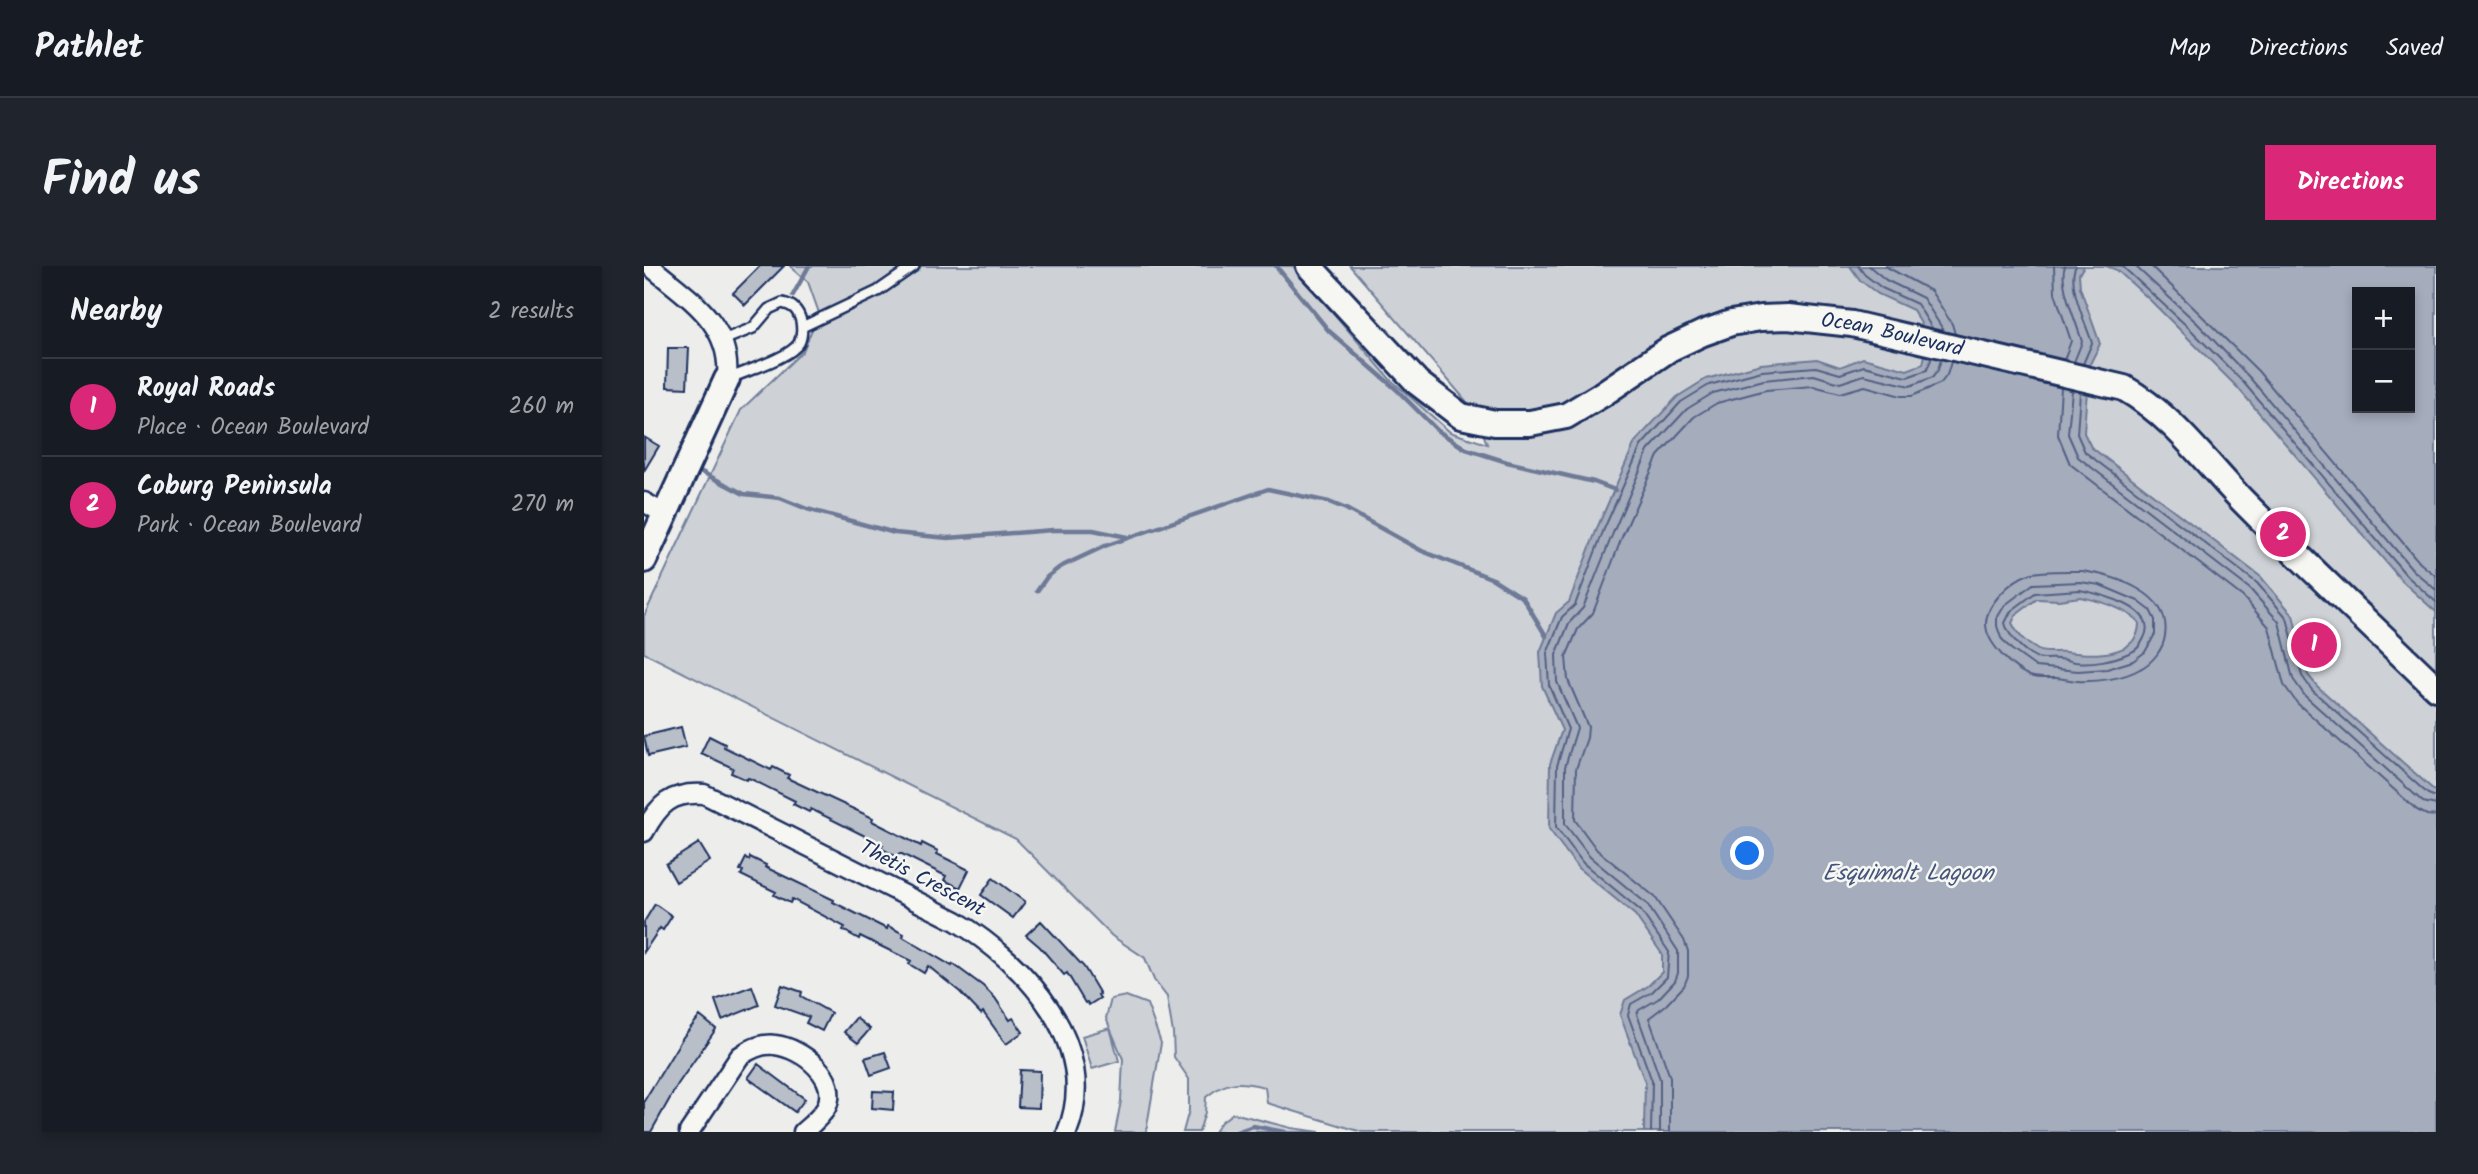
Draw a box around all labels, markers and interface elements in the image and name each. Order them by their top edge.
text: Pathlet [35,22,143,75]
text: Map [2169,29,2211,68]
text: Directions [2249,29,2348,68]
text: Saved [2386,29,2443,68]
text: Find us [42,143,200,221]
button: Directions [2265,145,2436,220]
map controls [2352,287,2415,413]
button: + [2352,287,2415,350]
text: Nearby [70,288,162,336]
text: 2 results [488,294,574,330]
street label: Ocean Boulevard [1819,304,1967,366]
button: − [2352,350,2415,413]
text: Royal Roads [137,368,275,410]
text: 1 [90,389,96,425]
text: 260 m [509,389,574,425]
text: Place · Ocean Boulevard [137,410,369,446]
text: Coburg Peninsula [137,466,332,508]
text: 2 [86,487,100,523]
text: 270 m [511,487,574,523]
text: Park · Ocean Boulevard [137,508,361,544]
pin: 2 [2260,508,2306,560]
pin: 1 [2291,619,2337,671]
street label: Thetis Crescent [853,832,992,926]
your location [1730,836,1764,870]
water label: Esquimalt Lagoon [1823,856,1995,892]

